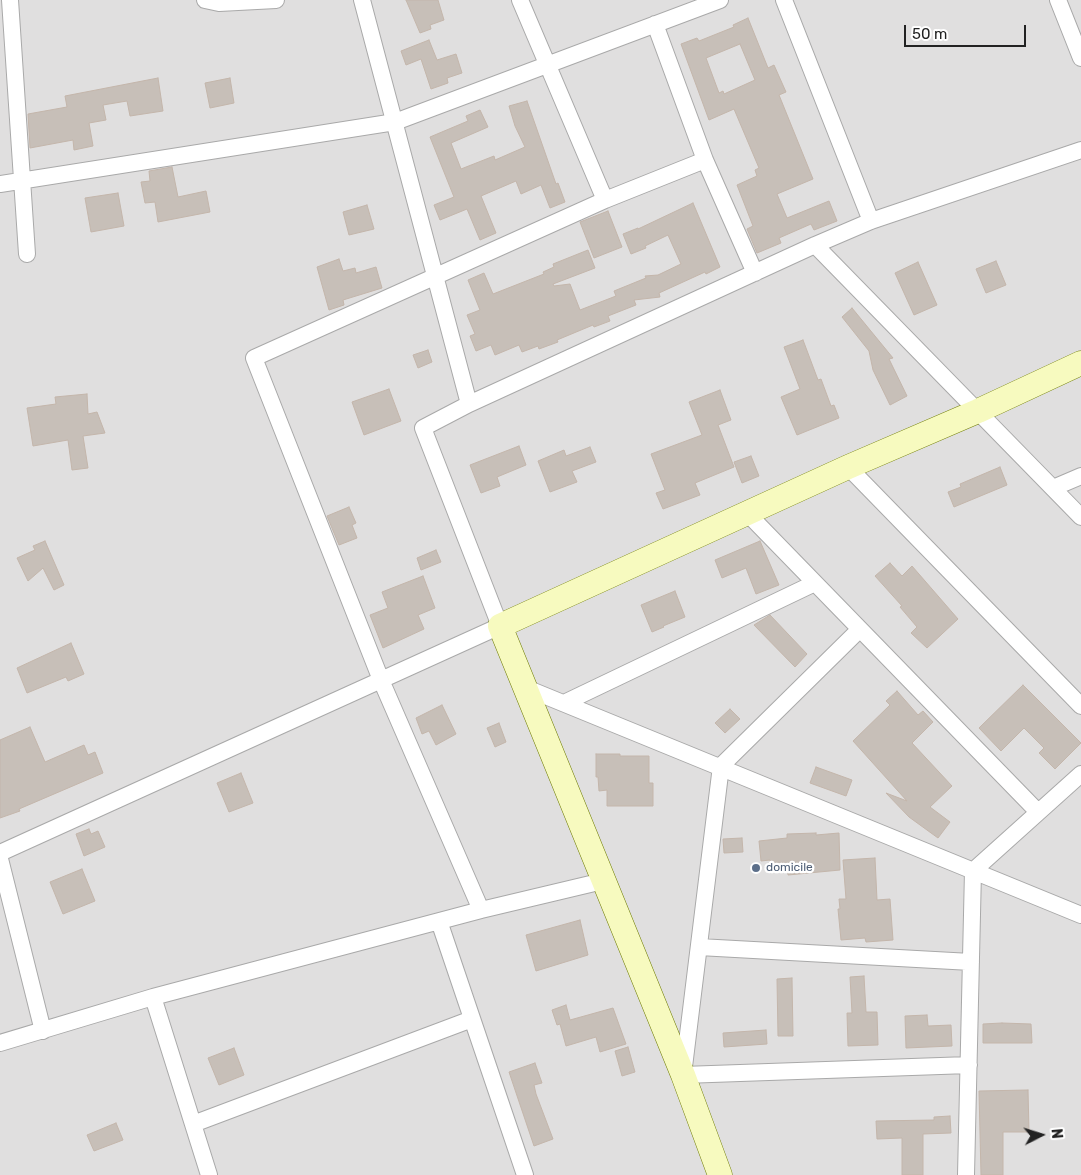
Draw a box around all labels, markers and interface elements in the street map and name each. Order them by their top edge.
scale bar [906,15,1028,47]
text: 50 m [912,25,947,43]
place label: domicile [766,861,813,875]
marker: domicile [750,862,762,874]
north arrow [1016,1110,1066,1160]
text: N [1048,1128,1065,1139]

